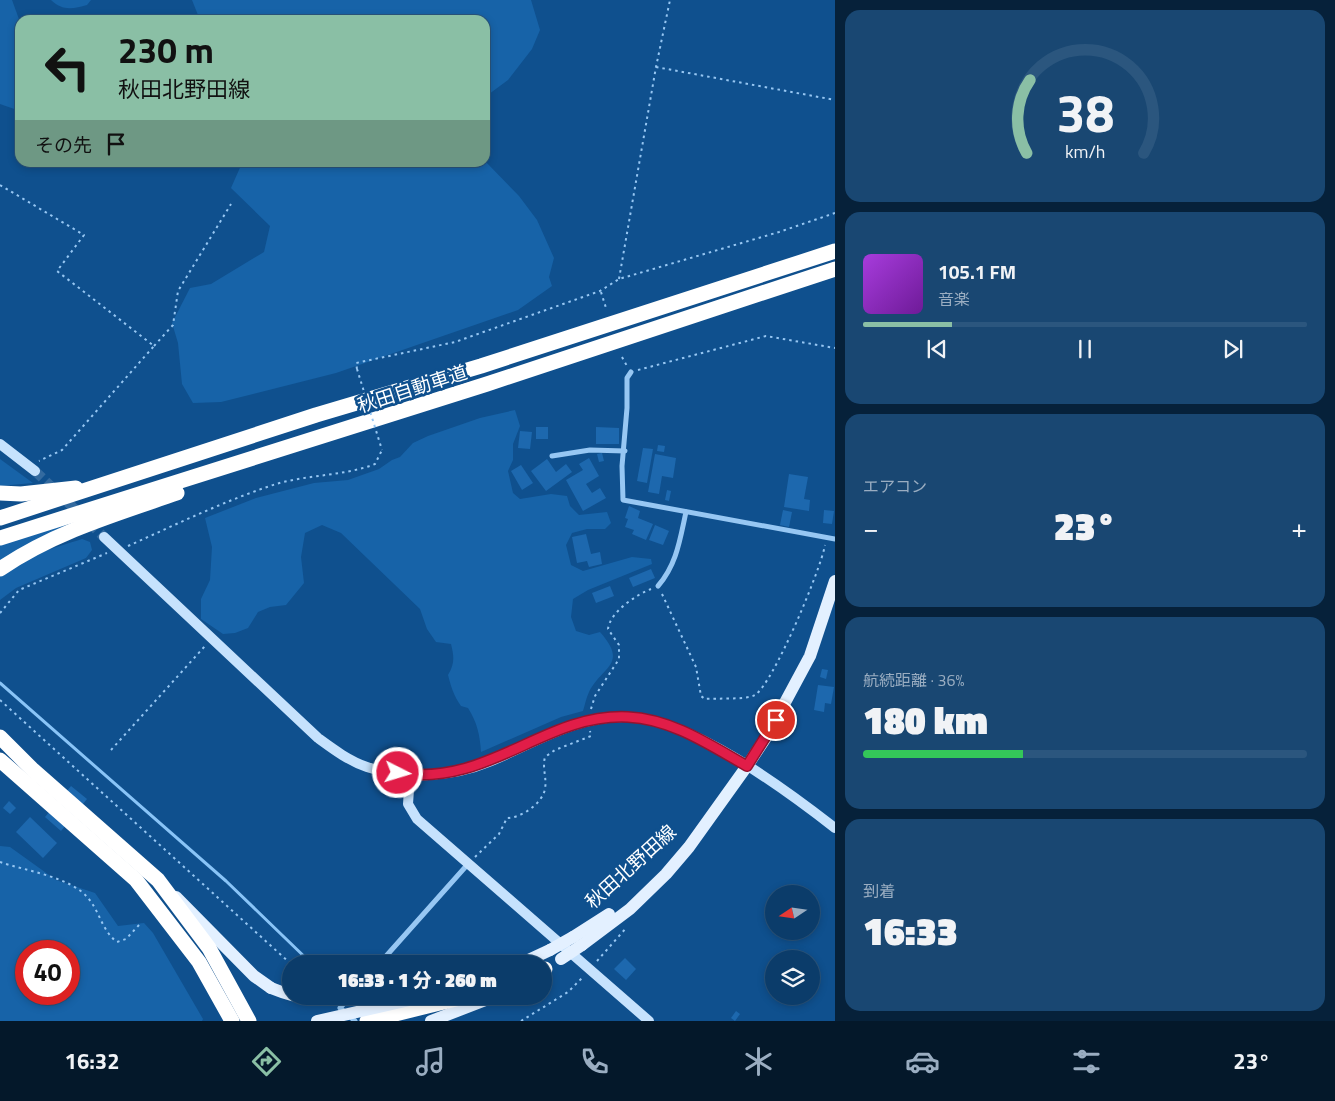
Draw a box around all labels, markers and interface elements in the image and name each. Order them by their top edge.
text: 230 m [118,23,214,77]
icon: left [35,35,100,100]
text: 秋田北野田線 [118,72,250,106]
text: 38 [1056,73,1114,152]
text: その先 [35,130,92,159]
icon: arrive [102,130,130,158]
text: km/h [1065,138,1105,165]
text: 105.1 FM [938,257,1016,286]
text: 音楽 [938,287,970,311]
icon: previous [923,335,951,363]
icon: pause [1071,335,1099,363]
icon: next [1219,335,1247,363]
street label: 秋田自動車道 [353,357,471,419]
text: エアコン [863,474,927,498]
text: 23° [1054,497,1116,555]
text: − [863,506,879,549]
text: + [1291,506,1307,549]
text: 航続距離 · 36% [863,668,964,692]
text: 180 km [863,691,988,749]
pin [755,699,797,741]
icon: arrive [762,706,790,734]
position arrow [371,746,423,798]
street label: 秋田北野田線 [578,817,682,915]
text: 到着 [863,879,895,903]
north arrow [765,885,820,940]
map controls [765,885,820,1005]
text: 16:33 [863,902,958,960]
speed limit sign: 40 [15,940,80,1005]
button: layers [765,950,820,1005]
text: 16:33 · 1 分 · 260 m [337,965,497,994]
text: 16:32 [65,1044,119,1078]
icon: directions [249,1044,284,1079]
icon: music [413,1044,448,1079]
icon: phone [577,1044,612,1079]
icon: climate [741,1044,776,1079]
icon: car [905,1044,940,1079]
icon: filters [1069,1044,1104,1079]
text: 23° [1233,1044,1270,1078]

